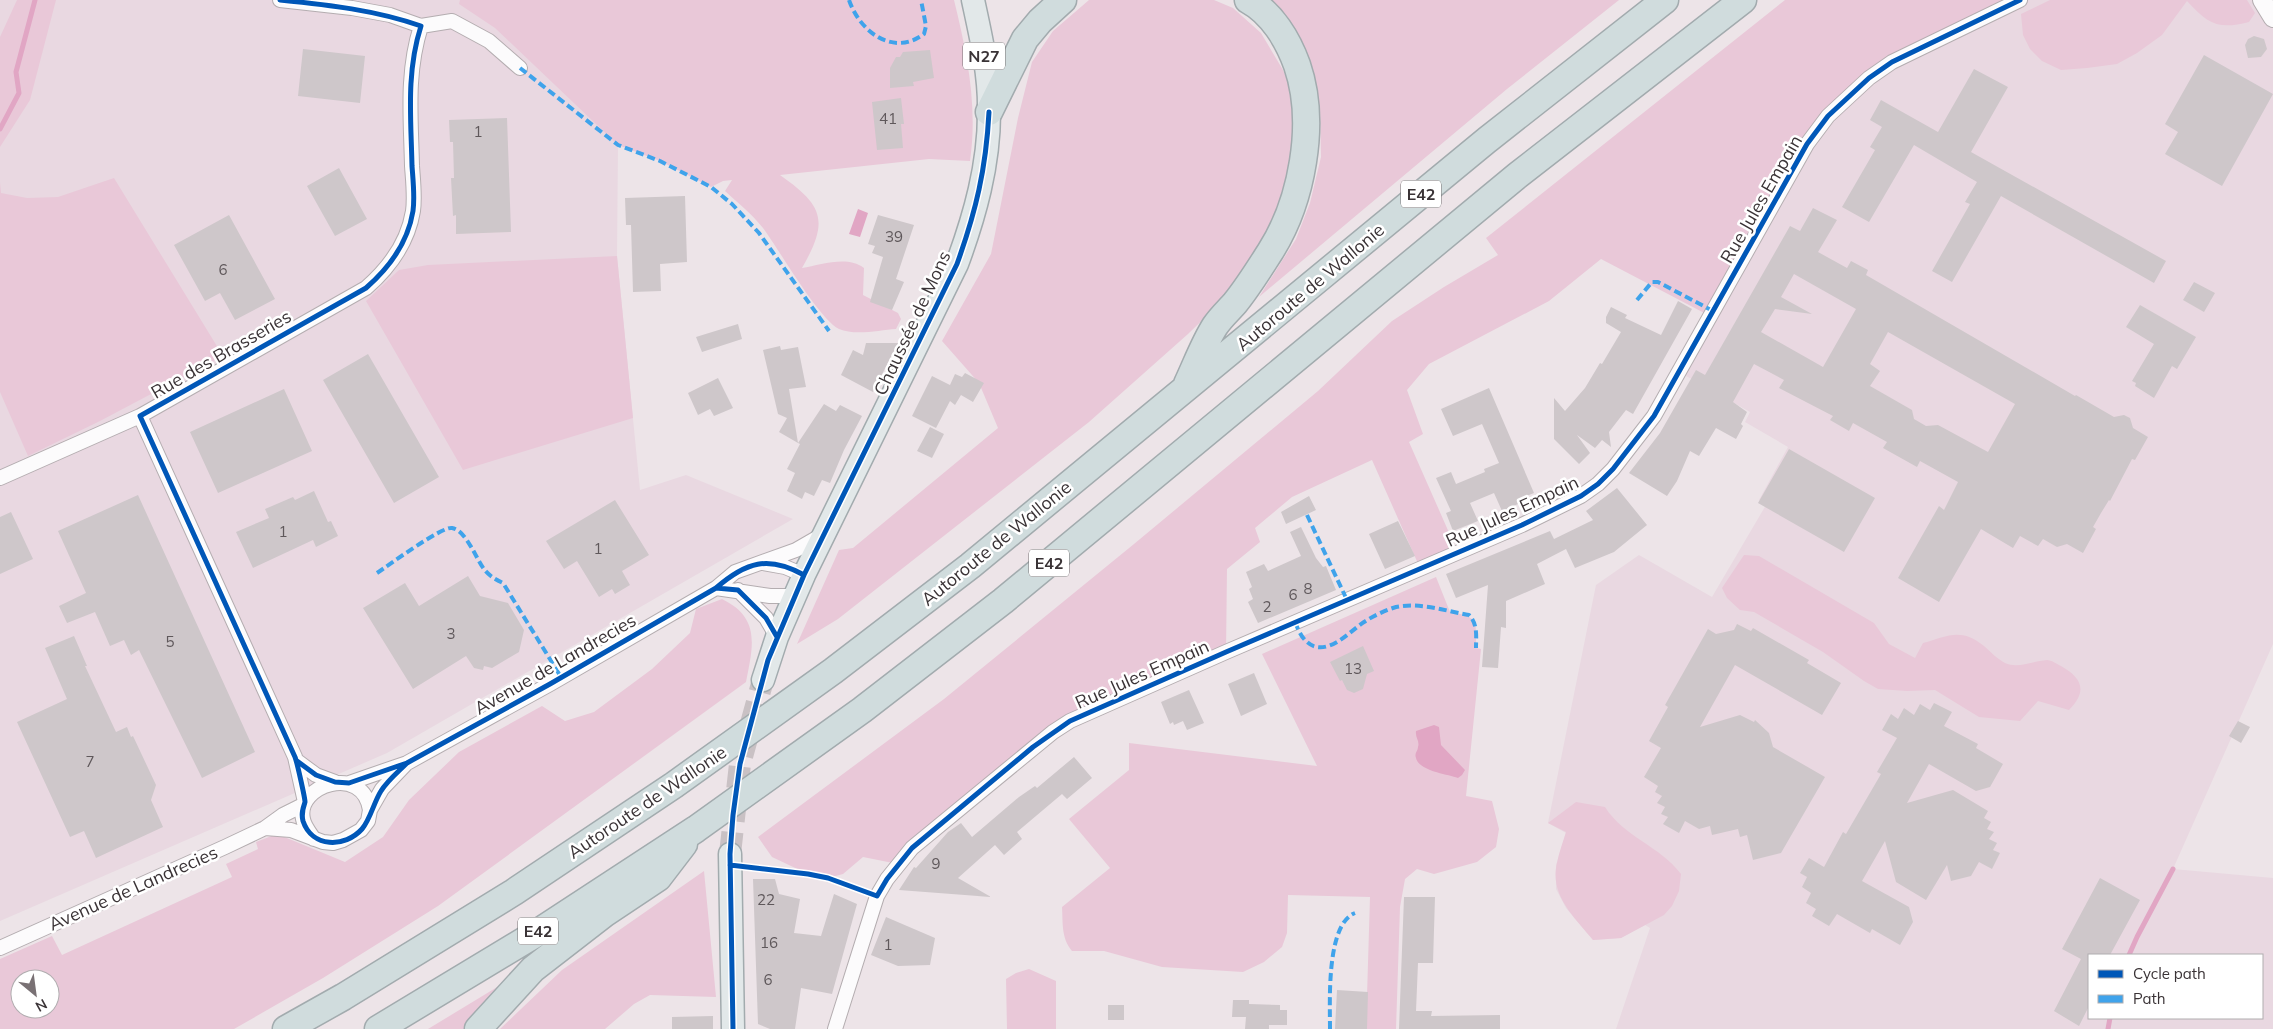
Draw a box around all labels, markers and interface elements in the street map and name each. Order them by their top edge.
road number: N27 [963,42,1005,70]
house number: 41 [879,109,897,128]
house number: 1 [473,122,483,141]
street label: Rue Jules Empain [1715,131,1807,267]
road number: E42 [1401,180,1441,208]
street label: Autoroute de Wallonie [1231,218,1389,356]
house number: 39 [885,227,903,246]
street label: Chaussée de Mons [868,247,956,399]
house number: 6 [218,260,228,279]
street label: Rue des Brasseries [147,304,295,404]
street label: Rue Jules Empain [1442,470,1582,552]
street label: Autoroute de Wallonie [916,475,1076,611]
house number: 1 [278,522,288,541]
house number: 1 [593,539,603,558]
road number: E42 [1029,550,1069,576]
house number: 8 [1303,579,1313,598]
house number: 6 [1288,585,1298,604]
house number: 2 [1262,597,1272,616]
street label: Avenue de Landrecies [470,608,640,720]
house number: 3 [446,624,456,643]
house number: 5 [165,632,175,651]
street label: Rue Jules Empain [1071,634,1213,714]
house number: 13 [1344,659,1362,678]
street label: Autoroute de Wallonie [563,740,731,864]
house number: 7 [85,752,95,771]
street label: Avenue de Landrecies [45,840,221,936]
house number: 9 [931,854,941,873]
house number: 22 [757,890,775,909]
road number: E42 [518,918,558,944]
house number: 16 [760,933,778,952]
house number: 1 [883,935,893,954]
legend [2088,954,2263,1019]
text: Cycle path [2133,964,2206,983]
north arrow [10,969,60,1019]
house number: 6 [763,970,773,989]
text: Path [2133,989,2165,1008]
text: N [32,995,50,1016]

